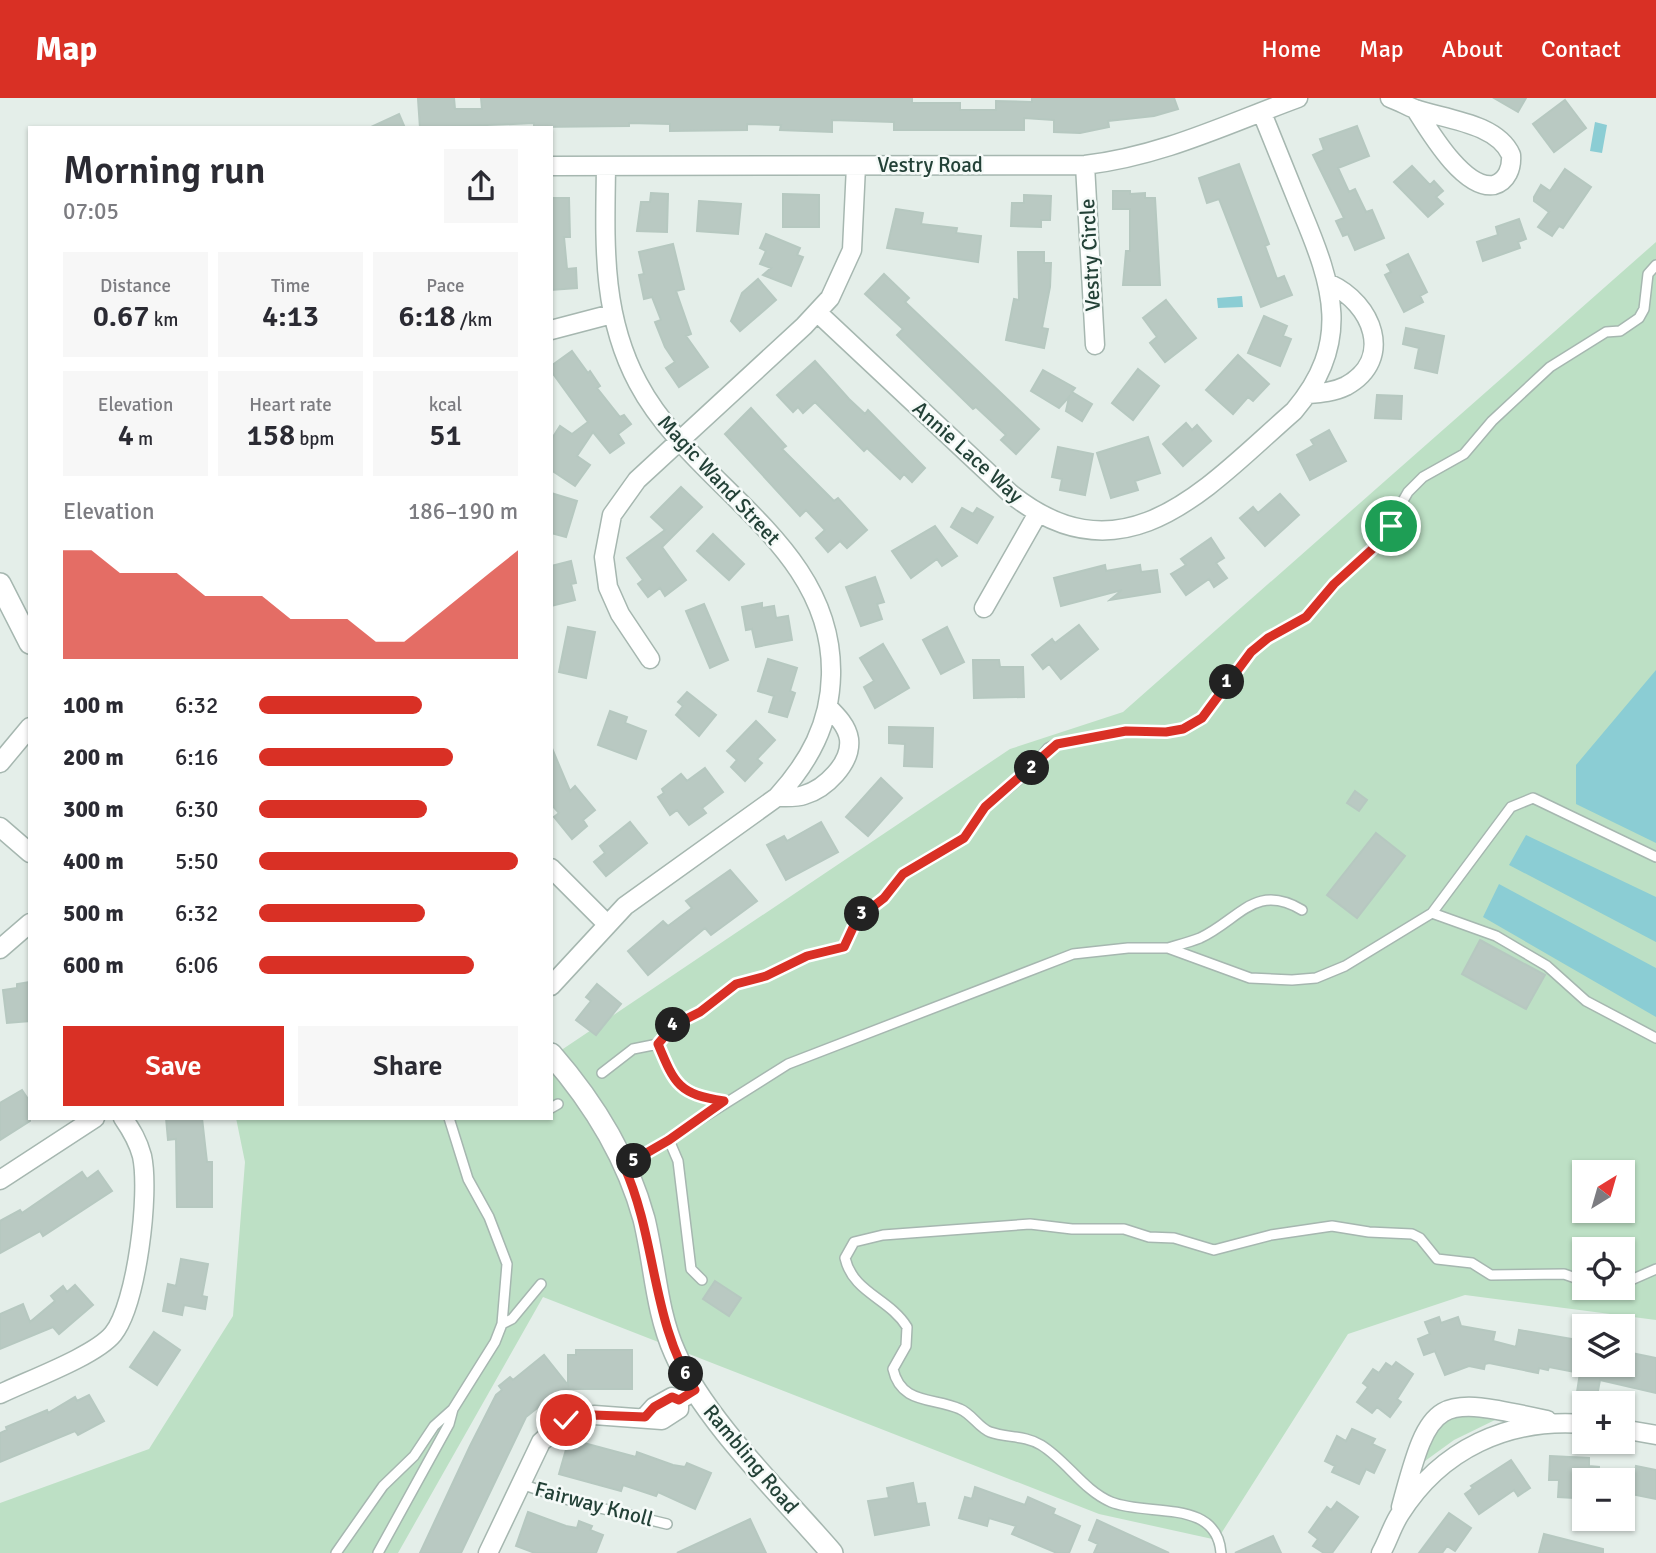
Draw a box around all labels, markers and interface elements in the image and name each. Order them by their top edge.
text: Map [35,29,97,70]
text: Home [1261,34,1321,64]
text: Map [1359,34,1404,64]
text: About [1442,34,1503,64]
text: Contact [1541,34,1621,64]
text: Morning run [63,147,266,194]
button: share [444,149,518,223]
street label: Vestry Road [877,152,983,178]
text: 07:05 [63,197,119,226]
street label: Vestry Circle [1074,198,1106,312]
text: Distance [100,274,171,298]
text: Time [271,274,310,298]
text: Pace [426,274,465,298]
text: 0.67 [93,298,150,335]
text: 4:13 [262,298,319,335]
text: 6:18 [399,298,456,335]
text: km [150,308,178,332]
text: /km [456,308,492,332]
text: Elevation [98,393,173,417]
text: Heart rate [249,393,332,417]
text: kcal [429,393,462,417]
street label: Annie Lace Way [907,395,1029,509]
street label: Magic Wand Street [652,410,786,550]
text: 4 [118,417,134,454]
text: 158 [246,417,295,454]
text: 51 [429,417,462,454]
text: m [134,427,153,451]
text: bpm [295,427,335,451]
pin [1361,496,1421,556]
text: Elevation [63,497,155,526]
text: 186–190 m [408,497,518,526]
icon: arrive [1372,507,1410,545]
pin: 1 [1210,664,1244,700]
text: 1 [1221,669,1232,693]
text: 100 m [63,691,124,720]
text: 6:32 [175,691,218,720]
text: 200 m [63,743,124,772]
text: 6:16 [175,743,218,772]
pin: 2 [1014,750,1050,786]
text: 2 [1026,755,1037,779]
text: 300 m [63,795,124,824]
text: 6:30 [175,795,218,824]
text: 400 m [63,847,124,876]
text: 5:50 [175,847,218,876]
pin: 3 [844,896,880,932]
text: 500 m [63,899,124,928]
text: 6:32 [175,899,218,928]
text: 3 [856,901,867,925]
text: 600 m [63,951,124,980]
text: 6:06 [175,951,218,980]
pin: 4 [656,1007,690,1042]
text: 4 [667,1012,678,1036]
button: Save [63,1026,284,1106]
button: Share [298,1026,518,1106]
pin: 5 [616,1144,652,1178]
text: 5 [628,1148,639,1172]
north arrow [1572,1160,1634,1223]
map controls [1572,1160,1635,1531]
button: locate [1572,1237,1635,1300]
button: layers [1572,1314,1635,1377]
pin: 6 [668,1356,704,1392]
text: 6 [680,1361,691,1385]
pin [536,1390,596,1450]
button: + [1572,1391,1635,1454]
street label: Rambling Road [698,1399,804,1519]
icon: check [547,1401,585,1439]
button: − [1572,1468,1635,1531]
street label: Fairway Knoll [532,1476,656,1532]

